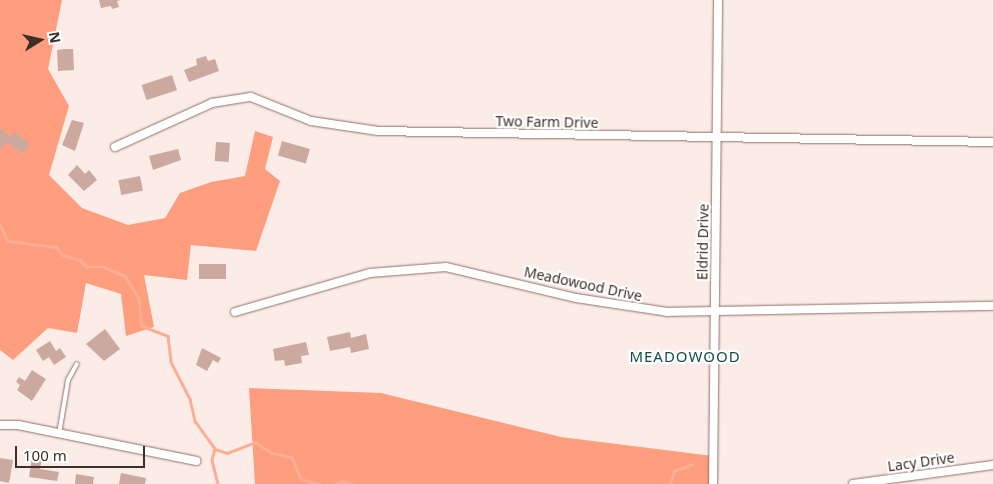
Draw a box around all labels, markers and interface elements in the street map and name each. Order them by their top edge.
north arrow [15,15,65,65]
text: N [45,30,66,45]
street label: Two Farm Drive [495,113,599,131]
street label: Eldrid Drive [694,204,712,280]
street label: Meadowood Drive [523,263,643,305]
district label: MEADOWOOD [628,348,742,366]
scale bar [18,436,148,468]
text: 100 m [23,445,67,465]
street label: Lacy Drive [887,449,955,475]

